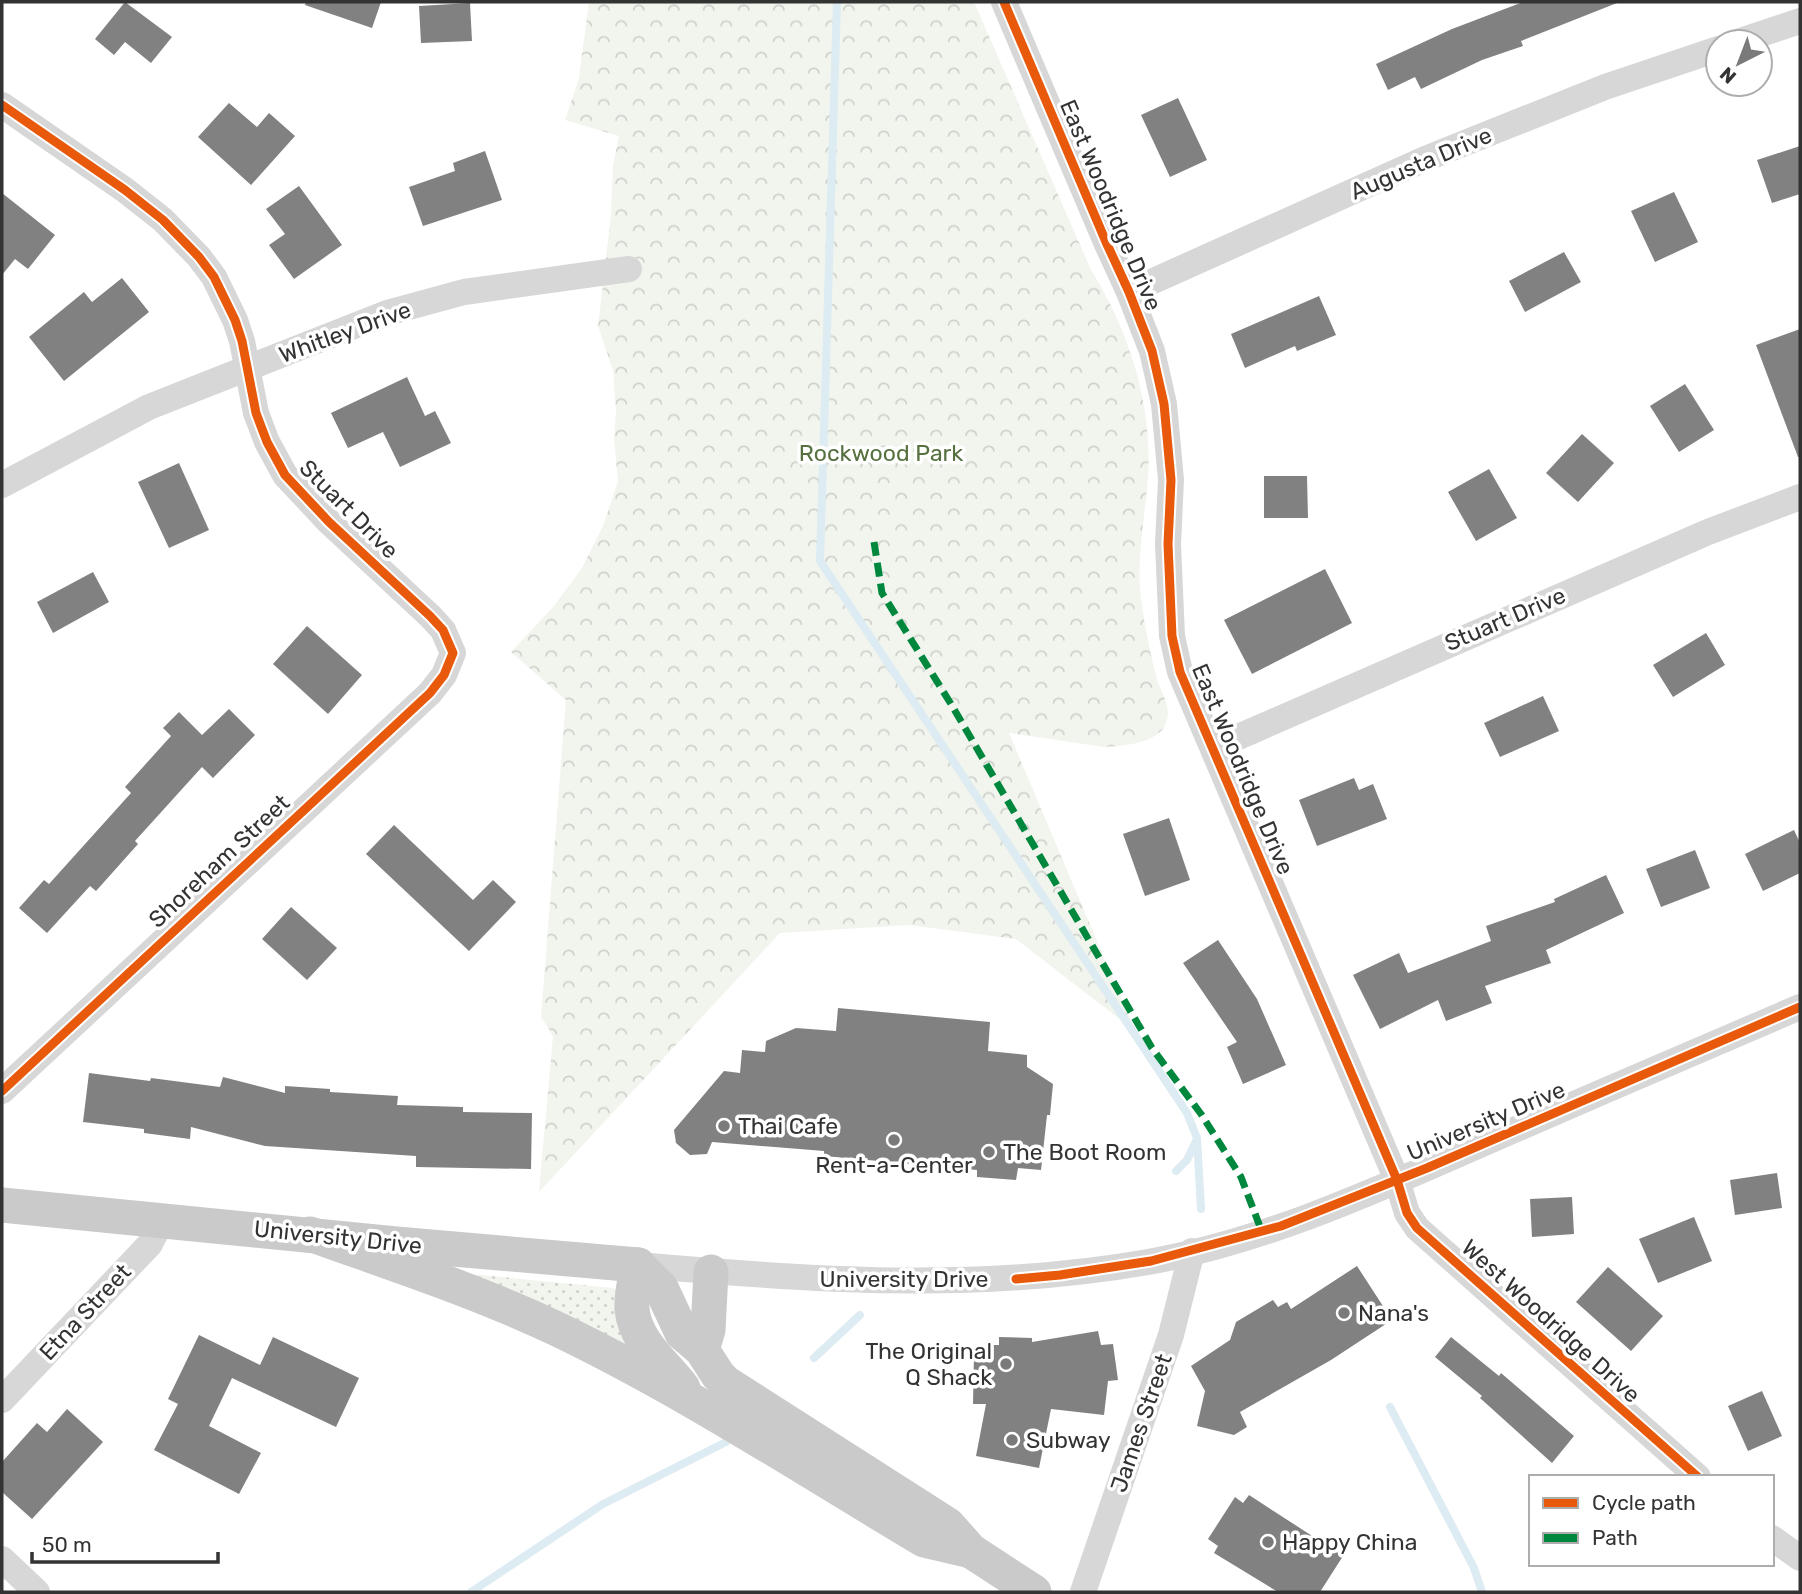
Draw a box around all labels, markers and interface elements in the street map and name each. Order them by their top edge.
north arrow [1704,28,1774,98]
text: N [1715,62,1741,88]
street label: East Woodridge Drive [1054,95,1168,315]
street label: Augusta Drive [1346,121,1496,205]
street label: Whitley Drive [275,295,415,369]
park label: Rockwood Park [799,439,963,467]
street label: Stuart Drive [294,454,404,564]
street label: Stuart Drive [1440,581,1570,657]
street label: East Woodridge Drive [1186,659,1300,879]
street label: Shoreham Street [143,789,295,933]
street label: University Drive [1403,1075,1569,1167]
place label: Thai Cafe [738,1112,838,1140]
marker: Thai Cafe [716,1118,732,1134]
marker: Rent-a-Center [886,1132,902,1148]
place label: The Boot Room [1003,1138,1166,1166]
marker: The Boot Room [981,1144,997,1160]
place label: Rent-a-Center [815,1151,973,1179]
street label: University Drive [253,1214,423,1260]
street label: West Woodridge Drive [1456,1234,1646,1408]
street label: Etna Street [33,1258,137,1366]
street label: University Drive [820,1265,988,1293]
place label: Nana's [1358,1299,1429,1327]
marker: Nana's [1336,1305,1352,1321]
place label: The Original Q Shack [865,1337,992,1391]
street label: James Street [1104,1350,1178,1496]
marker: The Original Q Shack [998,1356,1014,1372]
place label: Subway [1026,1426,1111,1454]
marker: Subway [1004,1432,1020,1448]
legend [1529,1475,1774,1566]
text: Cycle path [1592,1490,1696,1515]
scale bar [32,1520,217,1564]
text: Path [1592,1525,1638,1550]
place label: Happy China [1282,1528,1417,1556]
text: 50 m [42,1532,92,1557]
marker: Happy China [1260,1534,1276,1550]

